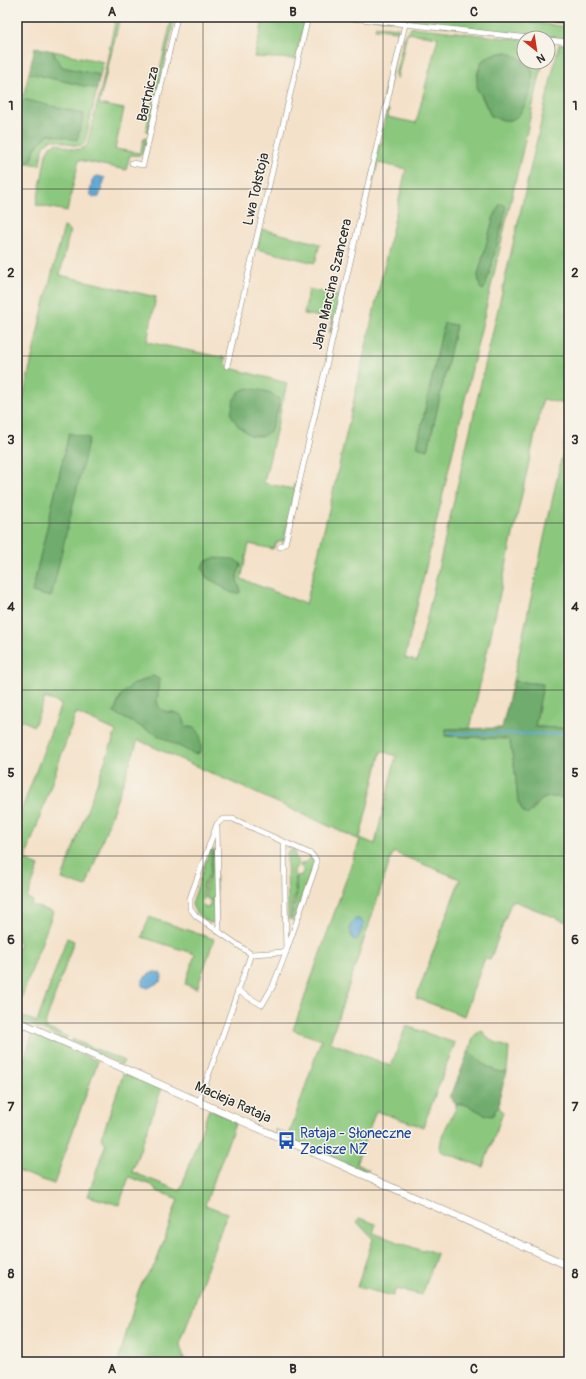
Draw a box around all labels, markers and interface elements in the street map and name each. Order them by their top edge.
text: A [108,4,117,20]
text: B [289,4,297,20]
text: C [470,4,478,20]
north arrow [516,30,556,70]
text: N [534,51,547,66]
street label: Bartnicza [133,65,163,123]
text: 1 [8,98,14,114]
text: 1 [572,98,578,114]
street label: Lwa Tołstoja [239,151,273,227]
street label: Jana Marcina Szancera [309,217,355,351]
text: 2 [7,265,15,281]
text: 2 [571,265,579,281]
text: 3 [7,432,15,448]
text: 3 [571,432,579,448]
text: 4 [7,599,15,615]
text: 4 [571,599,579,615]
text: 5 [7,765,15,781]
text: 5 [571,765,579,781]
text: 6 [7,932,15,948]
text: 6 [571,932,579,948]
street label: Macieja Rataja [192,1078,274,1126]
text: 7 [8,1099,15,1115]
text: 7 [572,1099,579,1115]
place label: Rataja - Słoneczne Zacisze NŻ [300,1125,411,1158]
bus stop icon: Rataja - Słoneczne Zacisze NŻ [277,1131,297,1151]
text: 8 [8,1266,15,1282]
text: 8 [572,1266,579,1282]
text: A [108,1361,117,1377]
text: B [289,1361,297,1377]
text: C [470,1361,478,1377]

